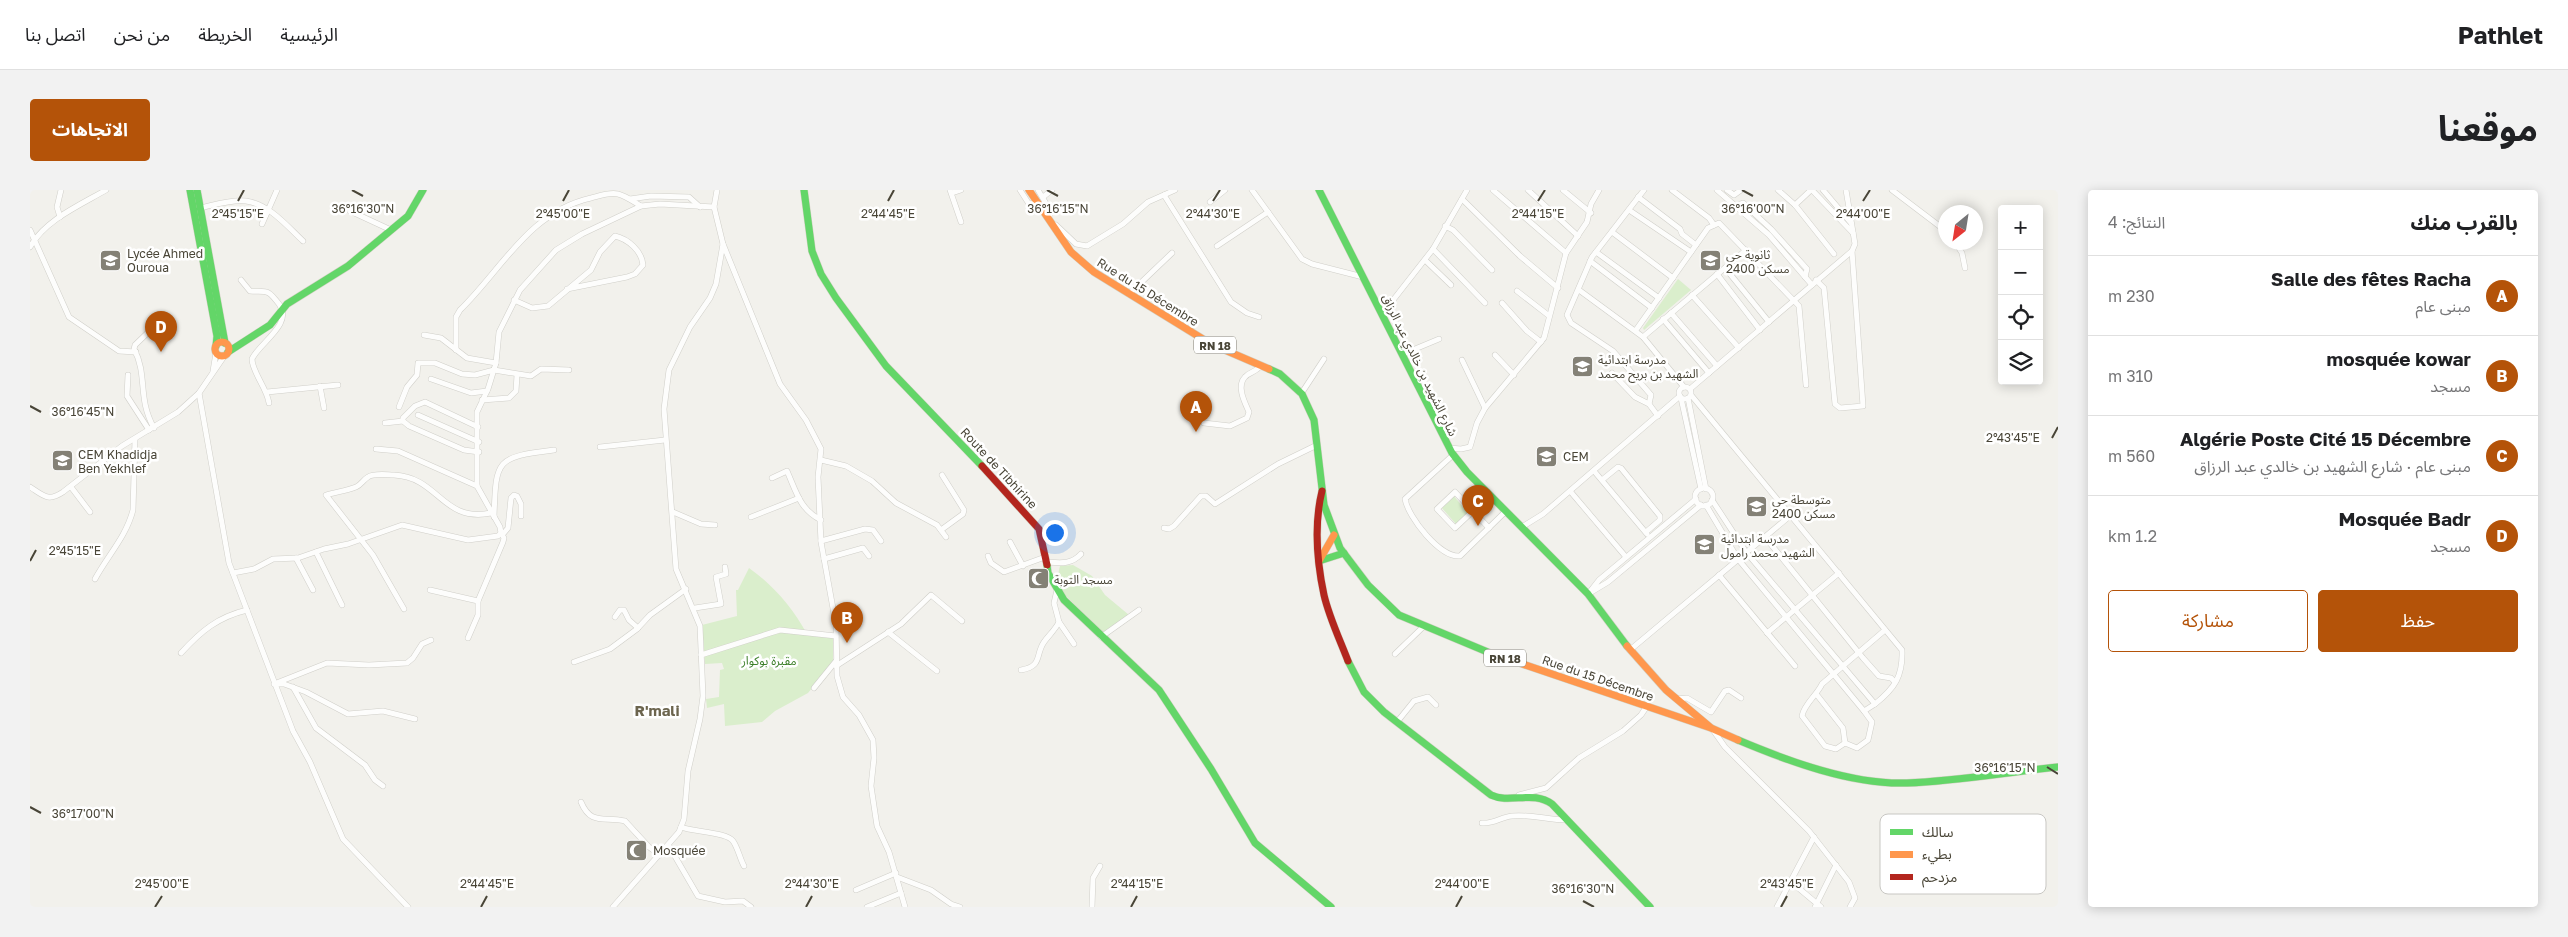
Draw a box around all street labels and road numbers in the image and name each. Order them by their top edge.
street label: Rue du 15 Décembre [1094,255,1202,329]
street label: شارع الشهيد بن خالدي عبد الرزاق [1377,292,1461,440]
road number: RN 18 [1194,336,1236,354]
street label: Route de Tibhirine [958,424,1040,512]
road number: RN 18 [1484,649,1526,666]
street label: Rue du 15 Décembre [1540,652,1656,704]

